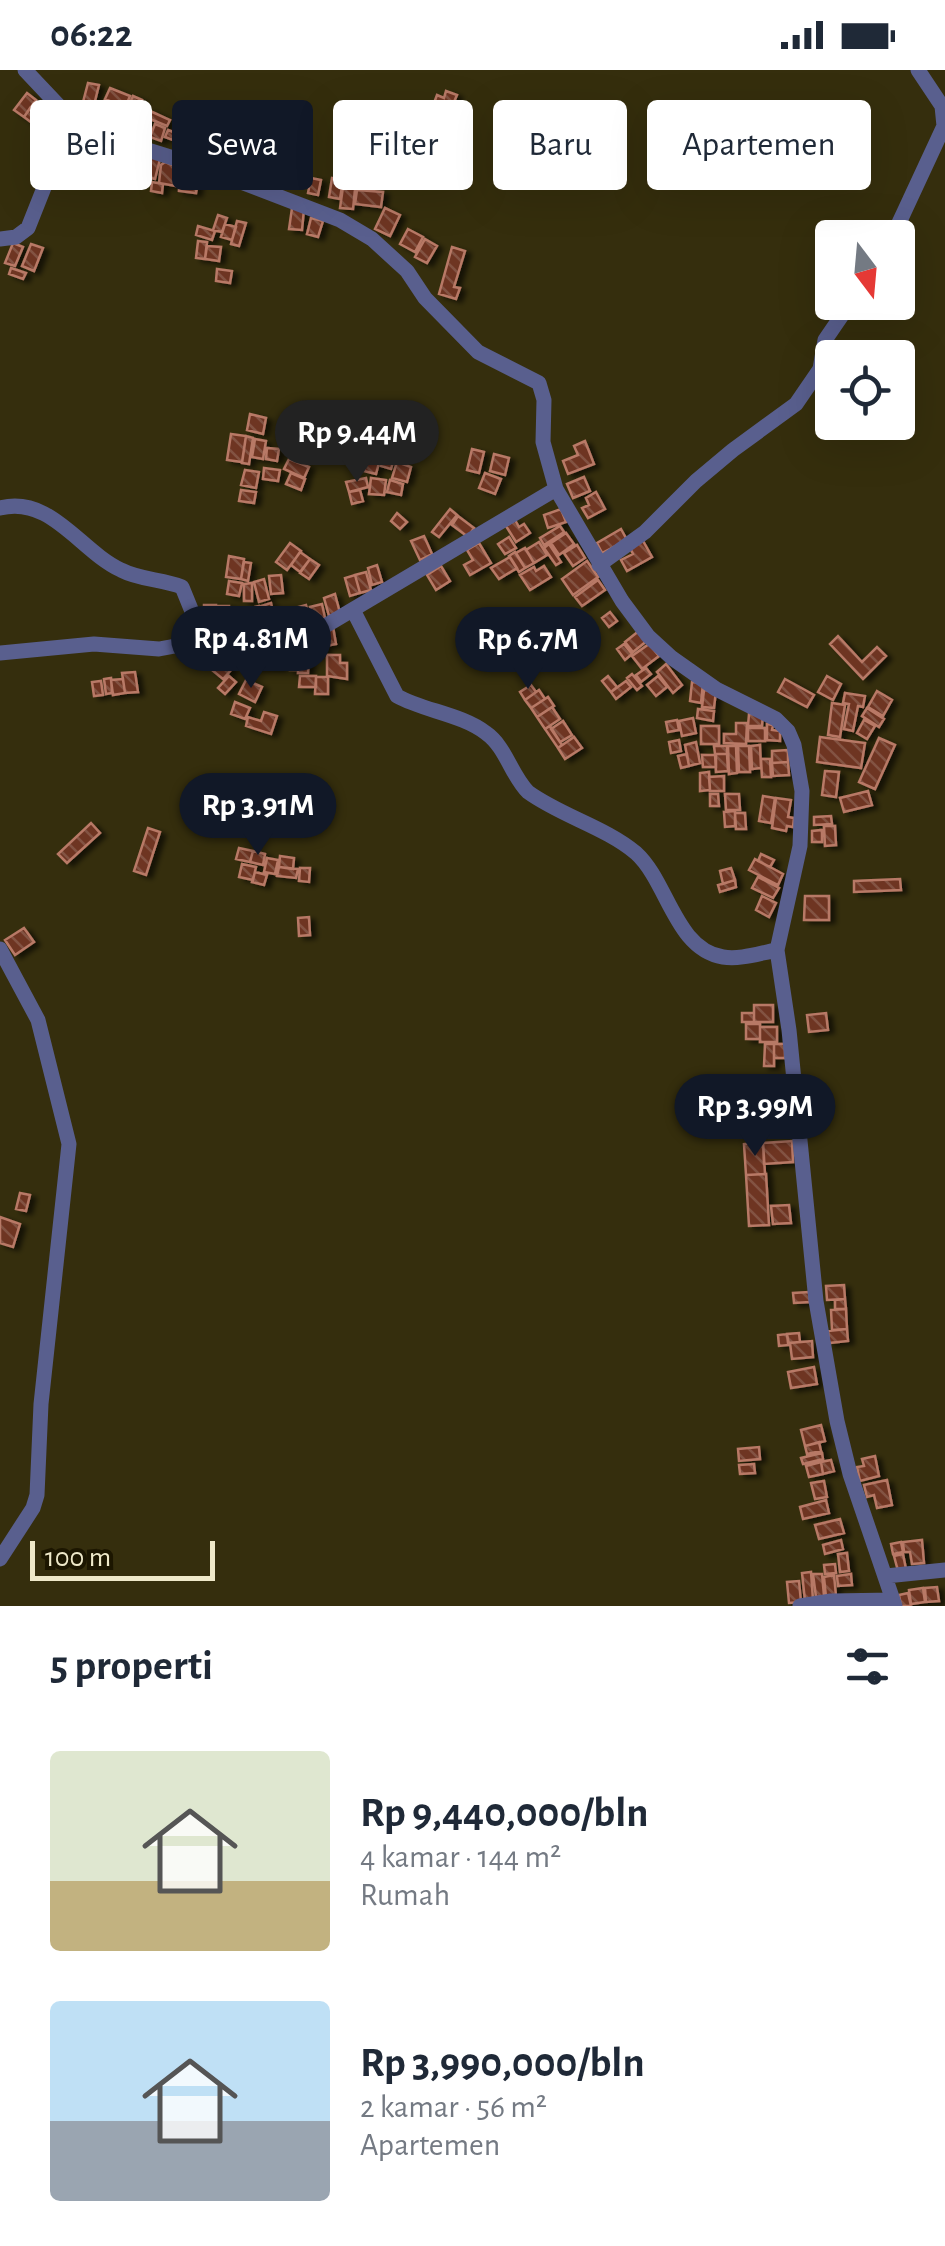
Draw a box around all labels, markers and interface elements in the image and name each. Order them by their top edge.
text: 06:22 [50,16,133,54]
chip: Beli [30,100,152,190]
chip: Sewa [172,100,313,190]
chip: Filter [333,100,473,190]
chip: Baru [493,100,627,190]
chip: Apartemen [647,100,871,190]
north arrow [815,220,915,320]
map controls [815,220,915,440]
button: locate [815,340,915,440]
pin: Rp 9.44M [254,400,460,485]
text: Rp 9.44M [297,416,417,448]
pin: Rp 4.81M [148,606,354,691]
pin: Rp 6.7M [436,607,620,692]
text: Rp 4.81M [193,622,309,654]
text: Rp 6.7M [477,623,579,655]
pin: Rp 3.91M [155,773,361,858]
text: Rp 3.91M [201,789,315,821]
pin: Rp 3.99M [652,1074,858,1159]
text: Rp 3.99M [696,1090,814,1122]
scale bar [30,1536,215,1580]
text: 100 m [45,1544,111,1572]
icon: filters [840,1639,895,1694]
text: 5 properti [50,1645,213,1687]
icon: home [130,1791,250,1911]
text: Rp 9,440,000/bln [360,1792,649,1834]
text: 4 kamar · 144 m² [360,1841,561,1873]
text: Rumah [360,1879,450,1911]
icon: home [130,2041,250,2161]
text: Rp 3,990,000/bln [360,2042,645,2084]
text: 2 kamar · 56 m² [360,2091,547,2123]
text: Apartemen [360,2129,500,2161]

